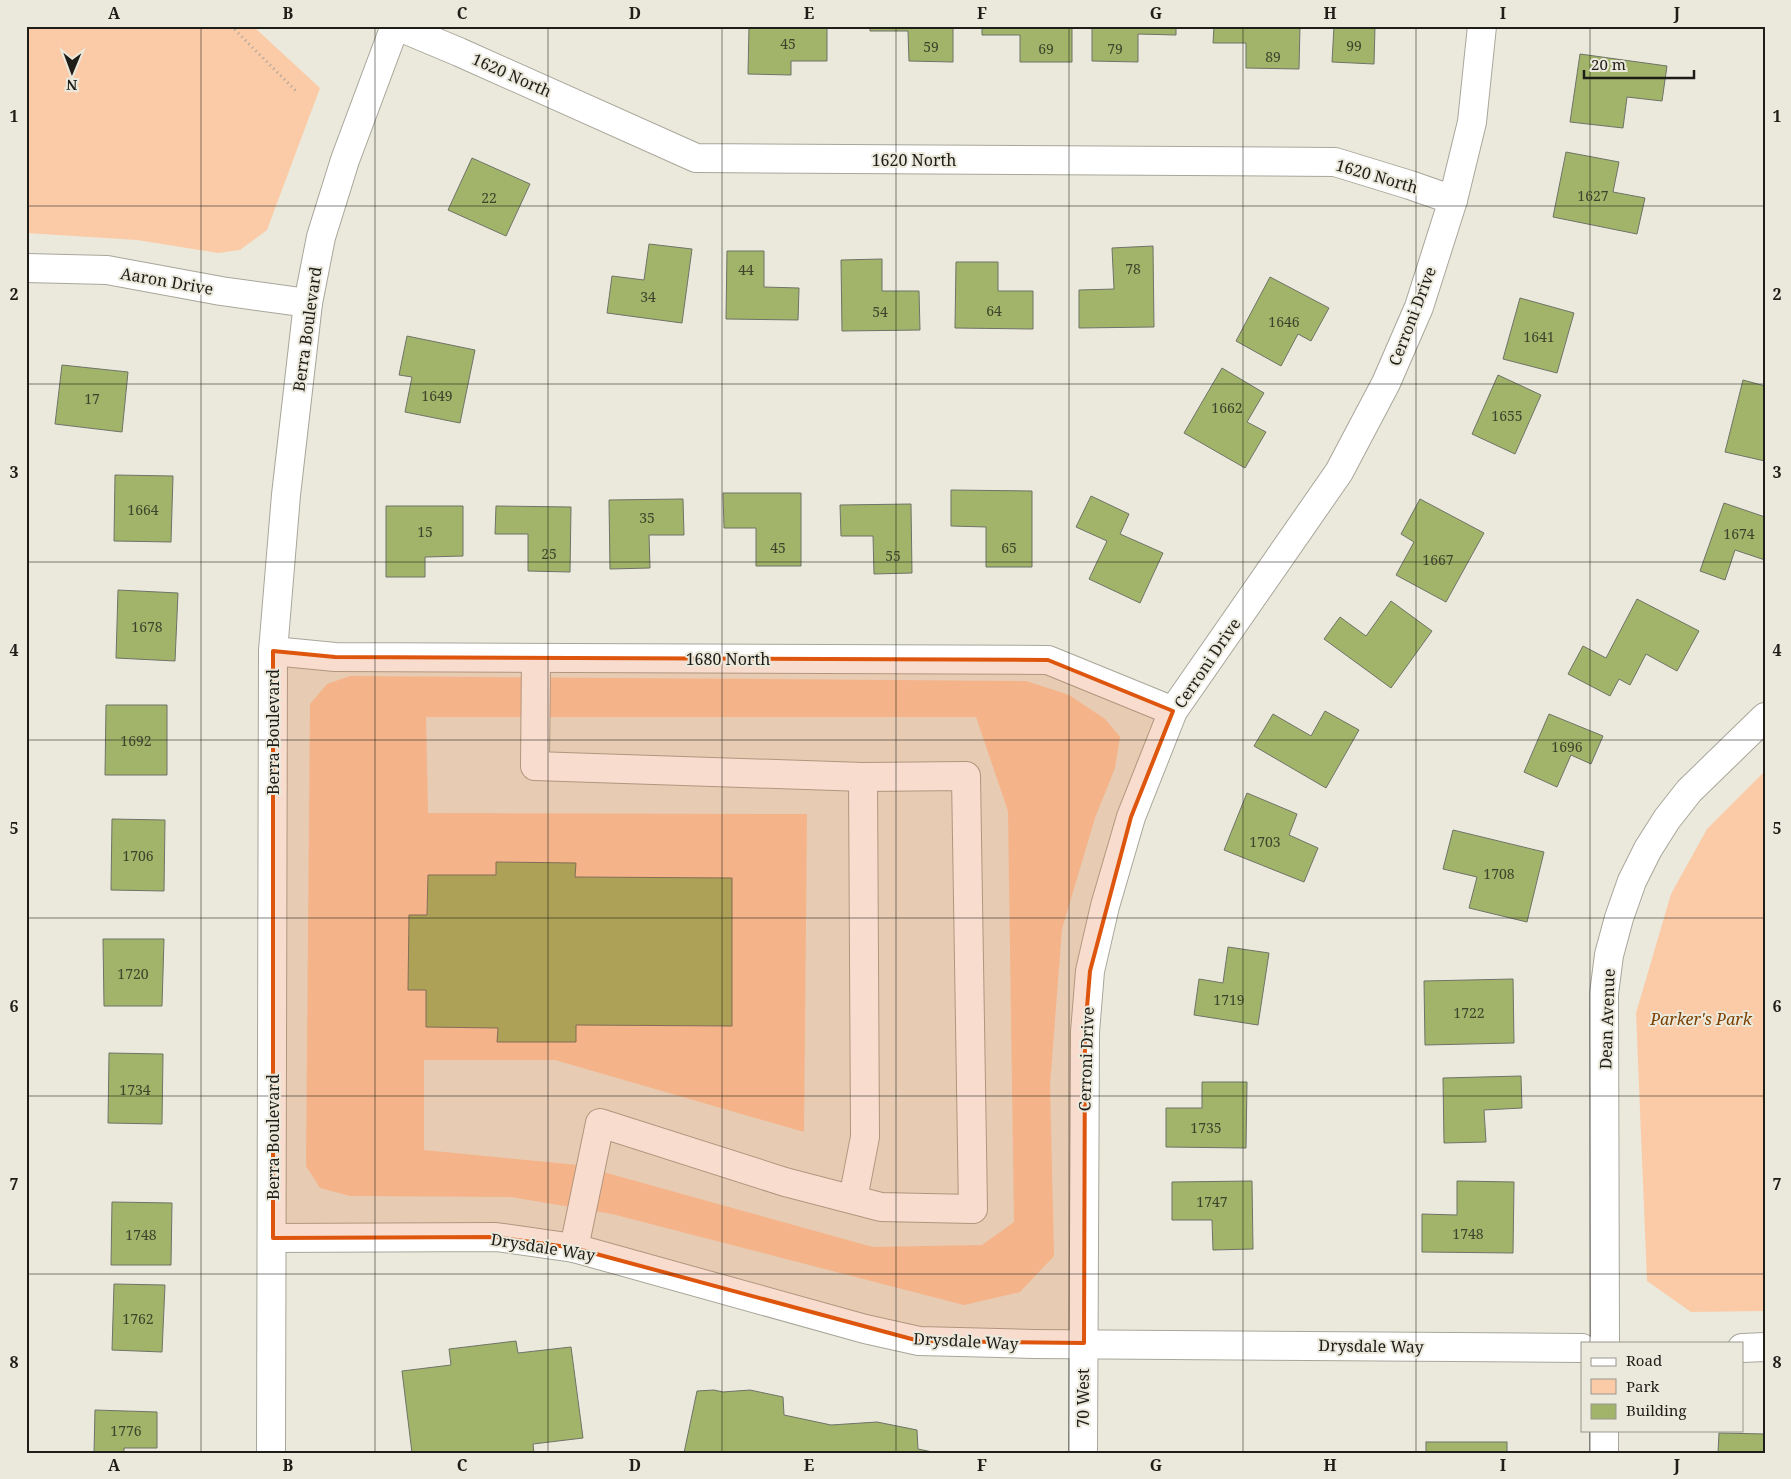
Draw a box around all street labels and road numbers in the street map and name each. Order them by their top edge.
street label: 1620 North [469,48,555,102]
street label: 1620 North [872,149,956,171]
street label: 1620 North [1333,154,1421,198]
street label: Aaron Drive [119,262,215,300]
street label: Cerroni Drive [1383,263,1441,369]
street label: Berra Boulevard [287,265,327,393]
street label: Cerroni Drive [1169,614,1245,712]
street label: 1680 North [686,648,770,670]
street label: Berra Boulevard [262,669,284,795]
street label: Dean Avenue [1594,968,1620,1070]
street label: Cerroni Drive [1073,1006,1099,1112]
street label: Berra Boulevard [262,1074,284,1200]
street label: Drysdale Way [489,1228,598,1266]
street label: Drysdale Way [913,1327,1020,1355]
street label: Drysdale Way [1318,1334,1425,1358]
street label: 70 West [1072,1368,1094,1428]

